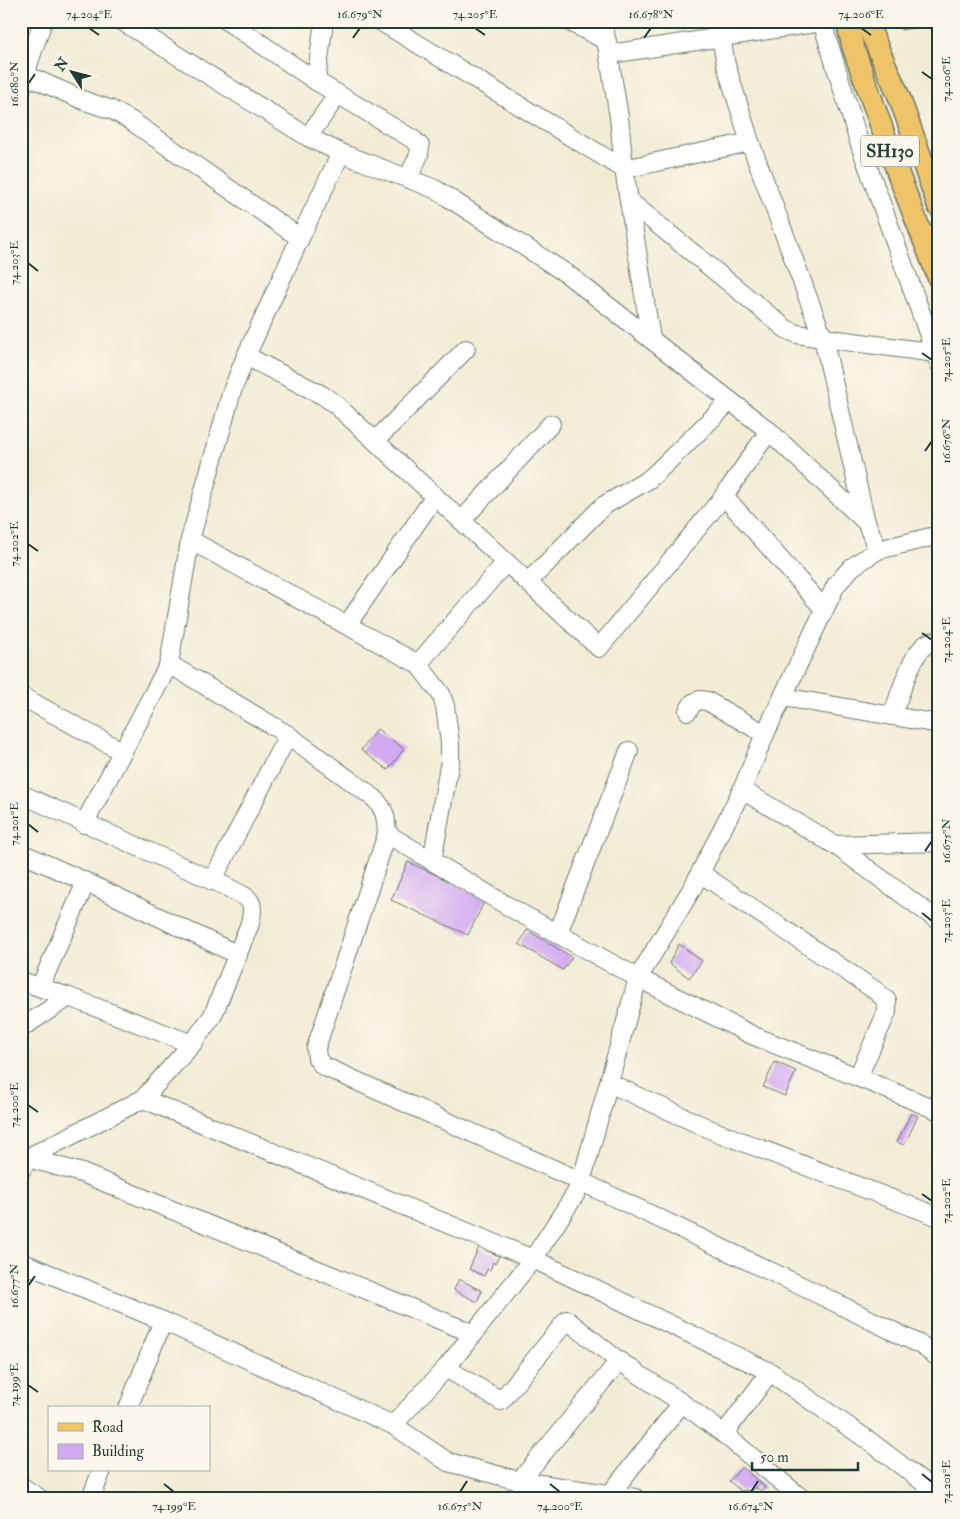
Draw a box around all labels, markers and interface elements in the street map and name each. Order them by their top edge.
text: 74.204°E [66,7,112,22]
text: 16.679°N [337,7,383,22]
text: 74.205°E [453,7,498,22]
text: 16.678°N [629,7,674,22]
text: 74.206°E [838,7,884,22]
north arrow [48,48,98,98]
text: N [51,54,73,76]
text: 74.206°E [939,56,954,102]
text: 16.680°N [7,61,22,107]
road number: SH130 [861,136,919,166]
text: 74.203°E [7,241,22,285]
text: 74.205°E [939,337,954,382]
text: 16.676°N [939,418,954,464]
text: 74.202°E [7,521,22,567]
text: 74.204°E [939,617,954,663]
text: 74.201°E [7,802,22,846]
text: 16.675°N [939,819,954,863]
text: 74.203°E [939,899,954,943]
text: 74.200°E [7,1082,22,1128]
text: 74.202°E [939,1178,954,1224]
text: 16.677°N [7,1263,22,1308]
text: 74.199°E [7,1363,22,1407]
legend [48,1406,210,1472]
text: Road [92,1418,124,1437]
scale bar [752,1439,859,1471]
text: Building [92,1442,144,1461]
text: 50 m [760,1448,789,1467]
text: 74.201°E [939,1460,954,1504]
text: 74.199°E [152,1499,196,1514]
text: 16.675°N [438,1499,482,1514]
text: 74.200°E [537,1499,583,1514]
text: 16.674°N [728,1499,774,1514]

